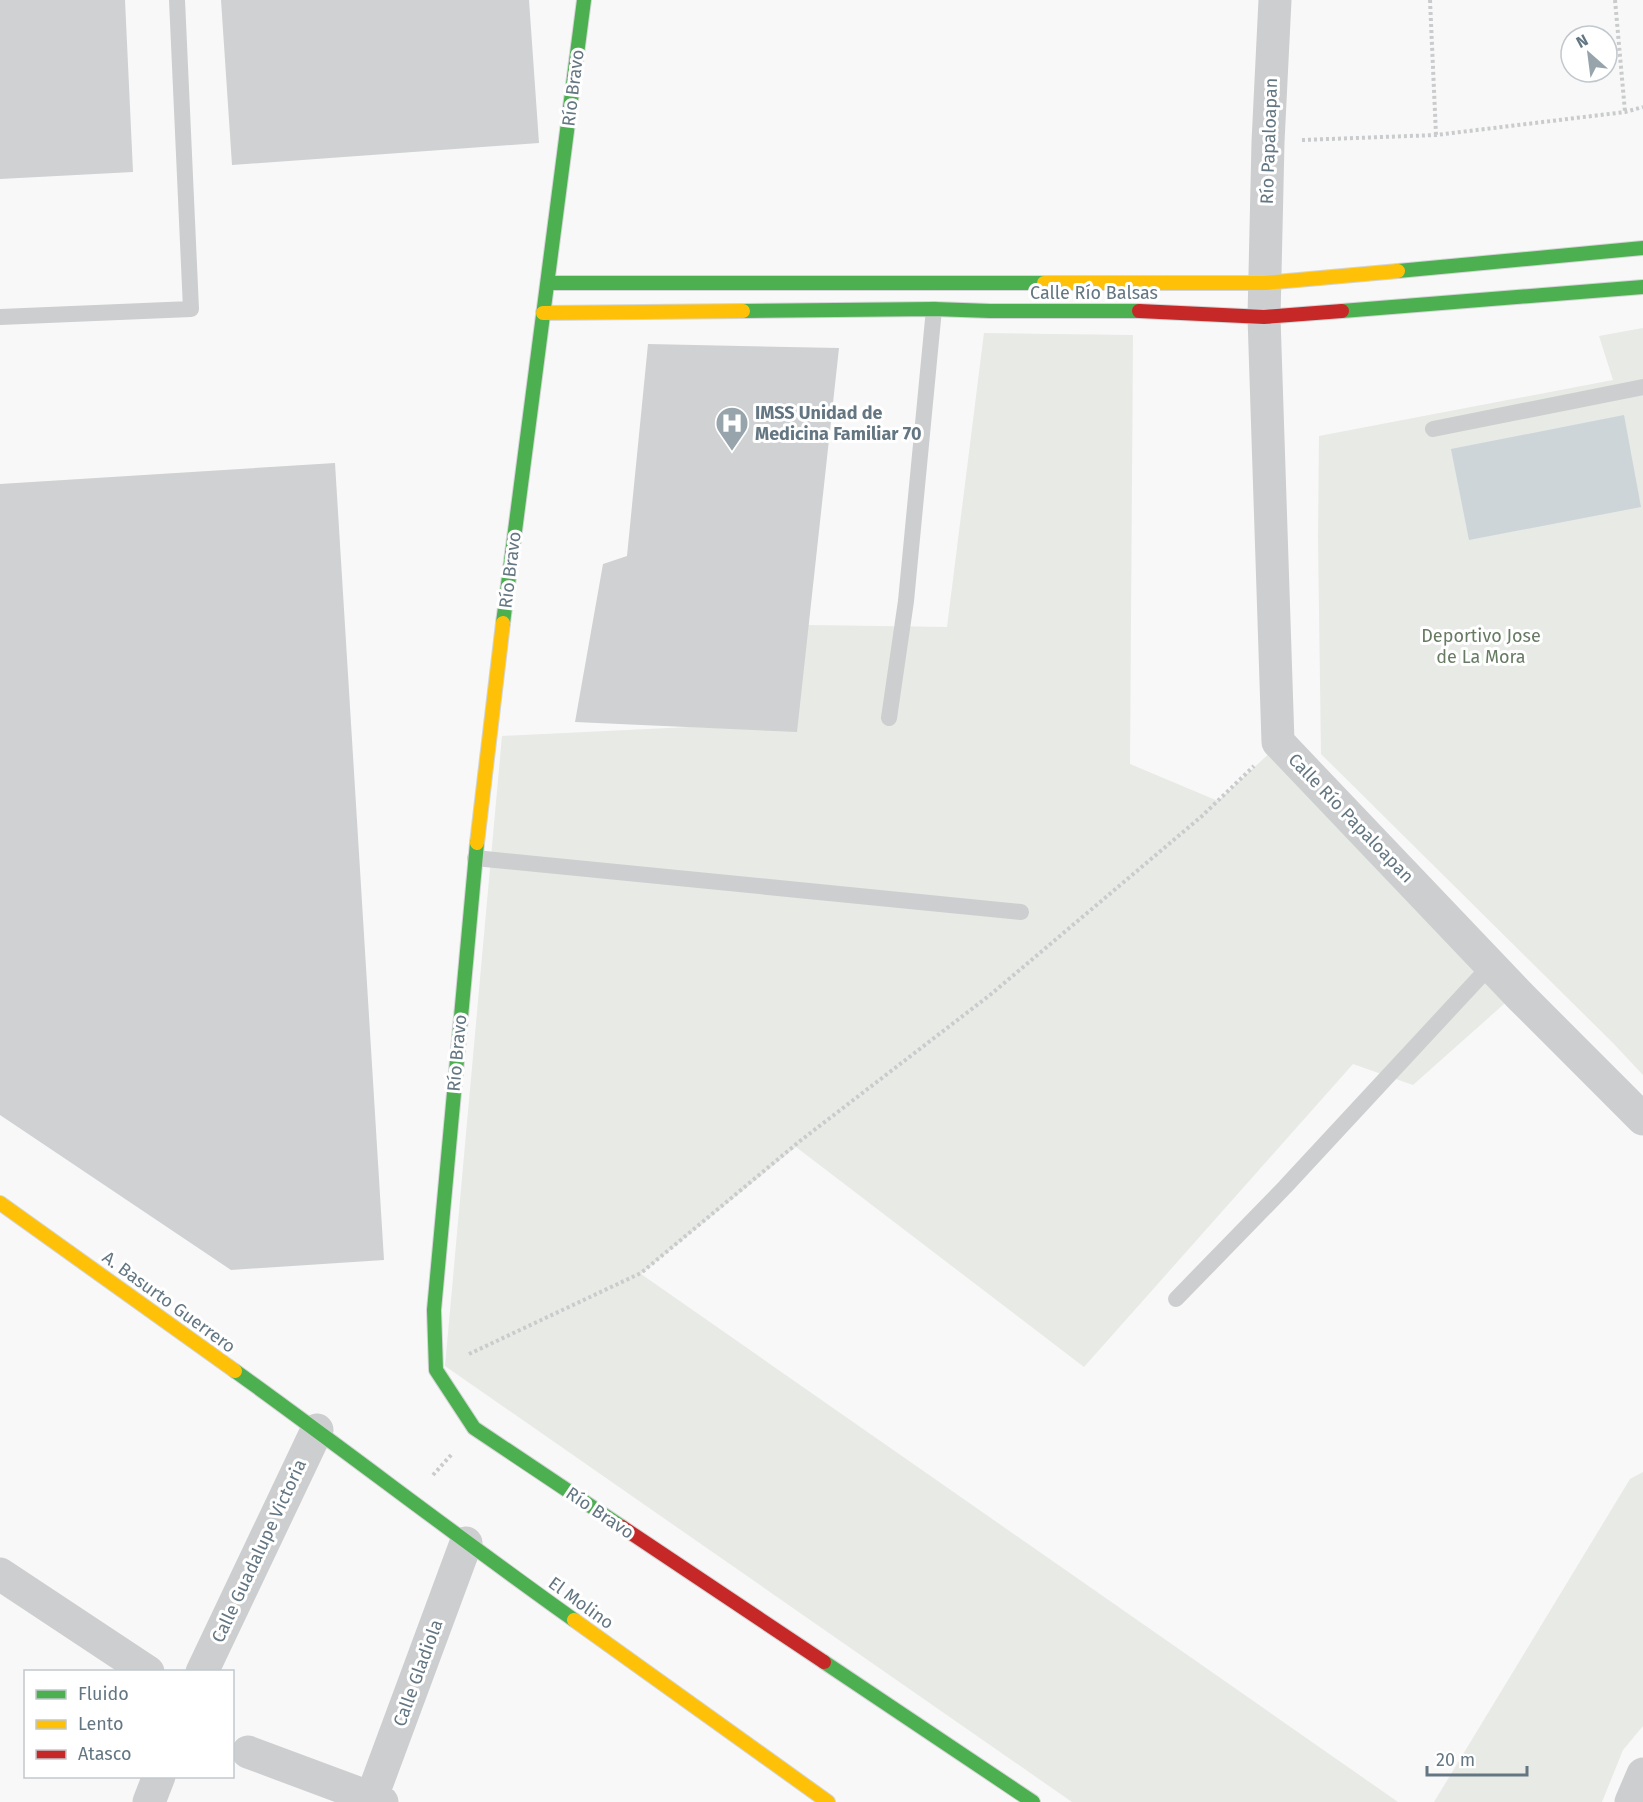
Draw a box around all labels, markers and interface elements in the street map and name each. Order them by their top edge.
north arrow [1559,24,1619,84]
text: N [1573,30,1591,52]
street label: Río Bravo [557,48,589,128]
street label: Río Papaloapan [1256,77,1282,205]
street label: Calle Río Balsas [1030,282,1158,304]
place label: IMSS Unidad de Medicina Familiar 70 [755,402,922,445]
hospital icon: IMSS Unidad de Medicina Familiar 70 [714,405,750,452]
street label: Río Bravo [494,530,526,610]
park label: Deportivo Jose de La Mora [1421,625,1541,668]
street label: Calle Río Papaloapan [1284,749,1418,887]
street label: Río Bravo [443,1014,471,1092]
street label: A. Basurto Guerrero [98,1246,240,1358]
street label: Calle Guadalupe Victoria [207,1456,311,1646]
street label: Río Bravo [562,1482,638,1544]
street label: El Molino [544,1572,618,1634]
street label: Calle Gladiola [388,1617,448,1729]
legend [24,1670,234,1778]
text: Fluido [78,1683,129,1705]
text: Lento [78,1713,124,1735]
scale bar [1427,1739,1528,1777]
text: Atasco [78,1743,131,1765]
text: 20 m [1436,1749,1475,1771]

